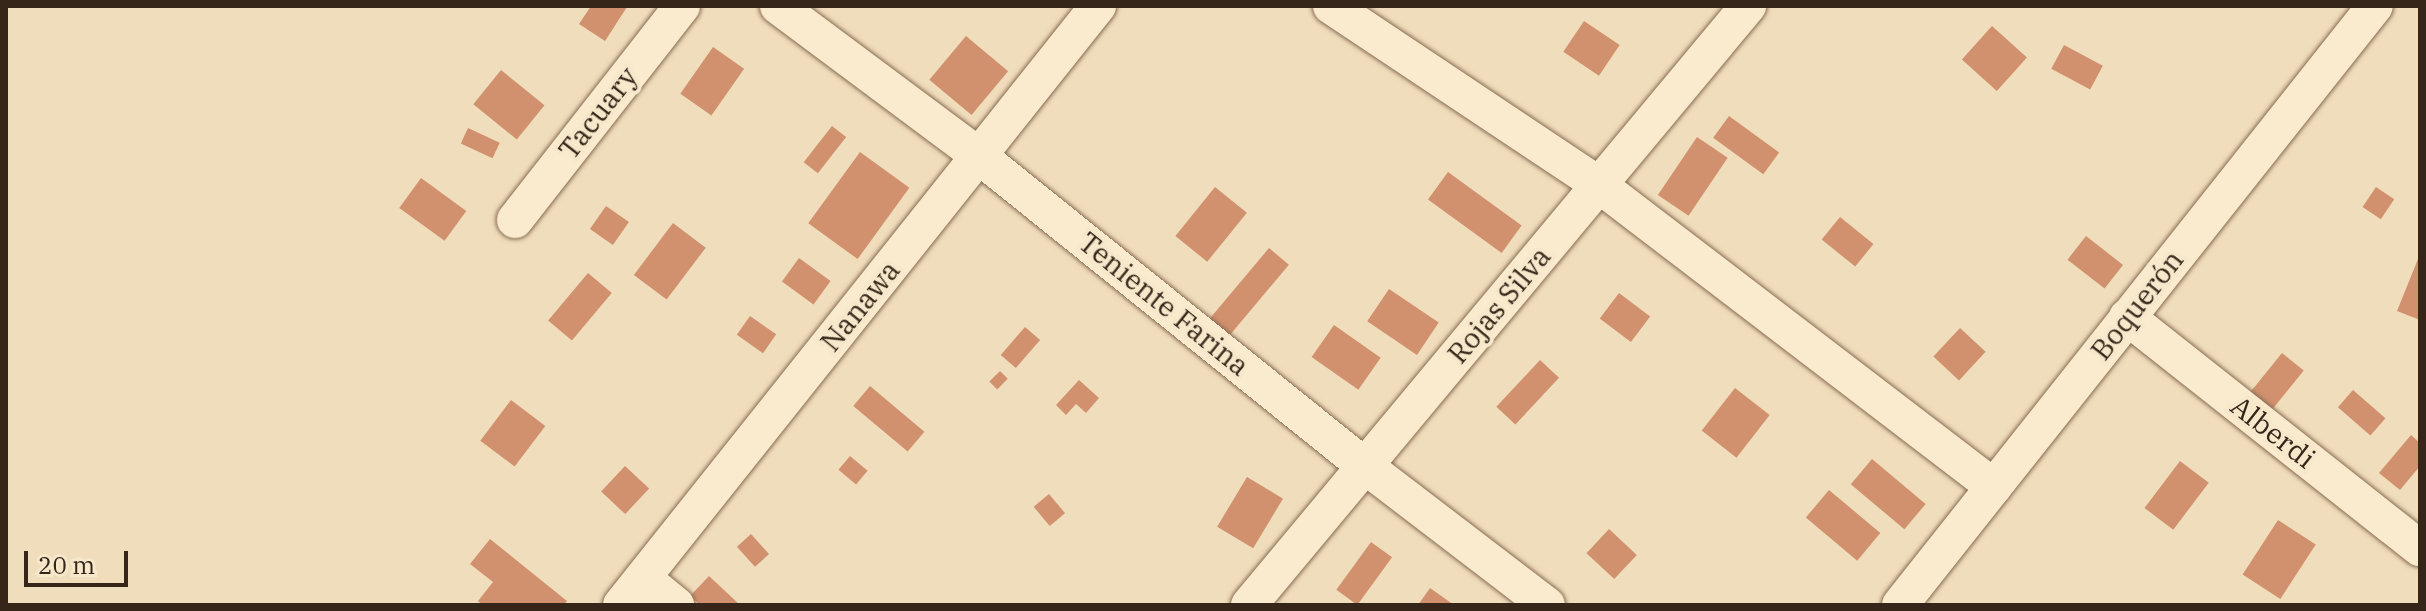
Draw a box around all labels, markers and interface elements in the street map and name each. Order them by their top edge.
street label: Tacuary [552,60,644,166]
street label: Teniente Farina [1072,225,1256,383]
street label: Rojas Silva [1441,240,1557,370]
street label: Boquerón [2084,243,2190,367]
street label: Nanawa [813,254,907,358]
street label: Alberdi [2224,389,2322,475]
scale bar [28,535,132,585]
text: 20 m [38,549,95,581]

